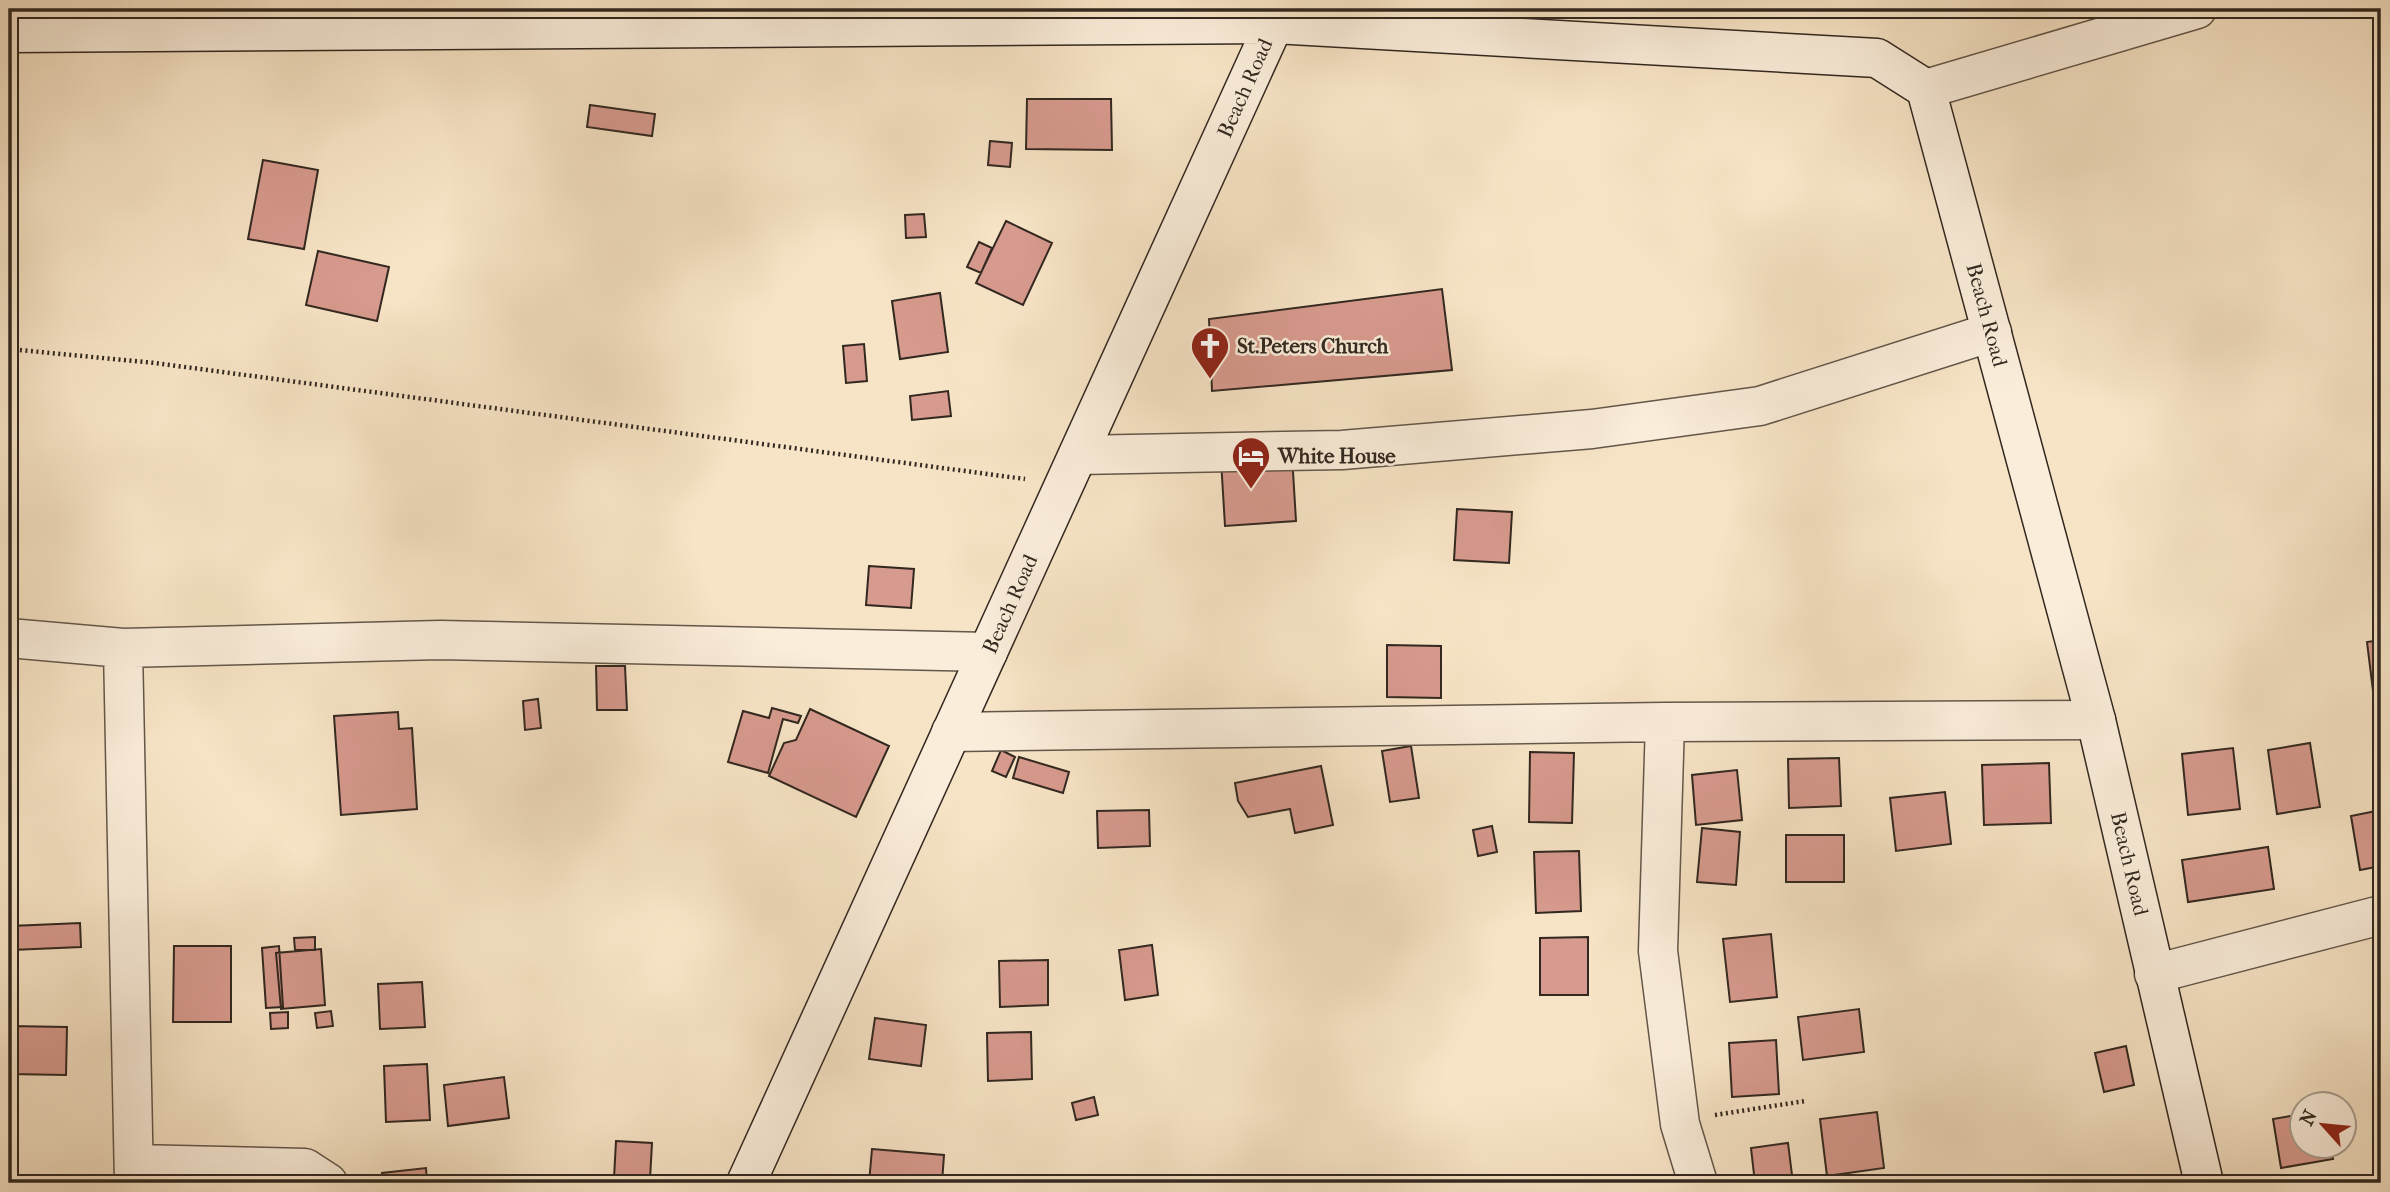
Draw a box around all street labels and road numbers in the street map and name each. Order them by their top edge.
street label: Beach Road [1212,34,1278,141]
street label: Beach Road [1962,261,2012,370]
street label: Beach Road [977,550,1043,657]
street label: Beach Road [2106,809,2153,919]

